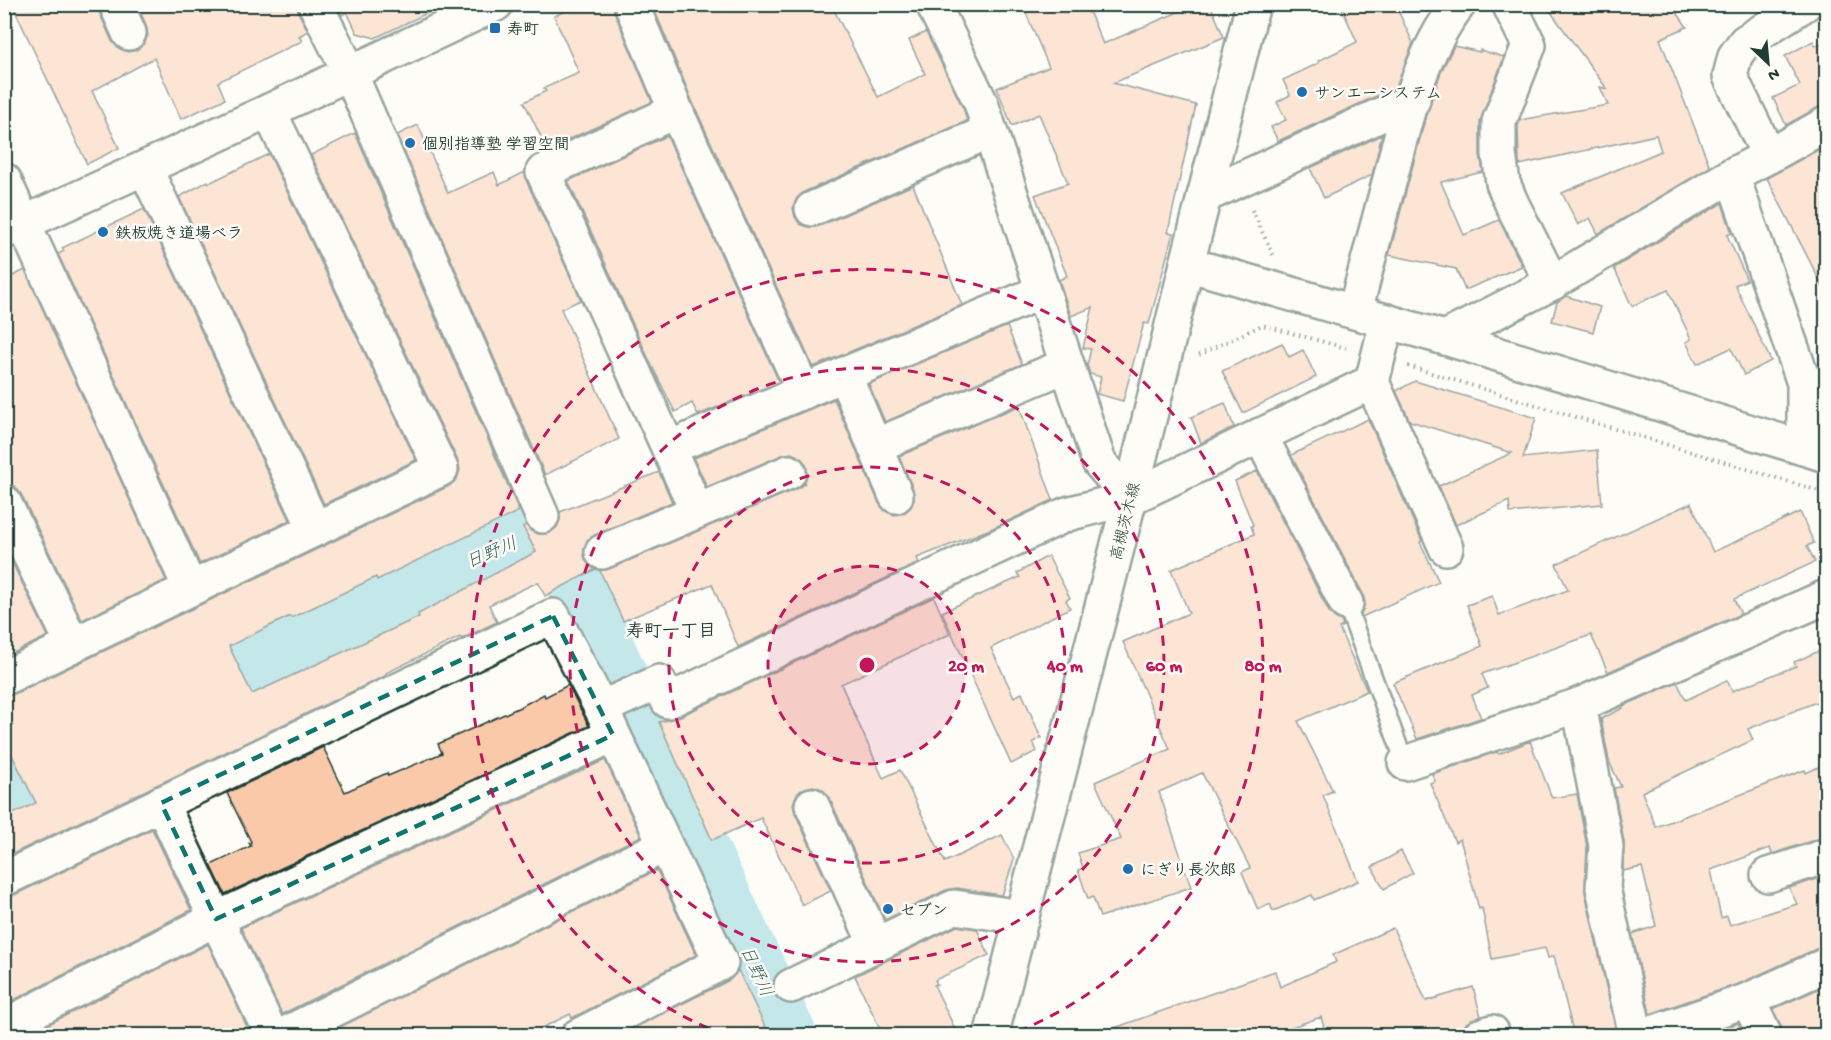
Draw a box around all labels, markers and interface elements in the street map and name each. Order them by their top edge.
place label: 寿町 [507,20,539,41]
marker: 寿町 [488,21,502,35]
north arrow [1738,33,1798,93]
text: N [1764,63,1782,84]
marker: サンエーシステム [1295,85,1309,99]
place label: サンエーシステム [1314,86,1442,105]
place label: 個別指導塾 学習空間 [422,135,570,156]
marker: 個別指導塾 学習空間 [403,136,417,150]
marker: 鉄板焼き道場ベラ [96,225,110,239]
place label: 鉄板焼き道場ベラ [115,225,243,245]
street label: 高槻茨木線 [1107,480,1146,563]
water label: 日野川 [463,534,521,575]
district label: 寿町一丁目 [626,621,716,643]
centre of rings [857,655,877,675]
text: 20 m [948,657,984,678]
text: 40 m [1046,657,1083,678]
text: 60 m [1146,657,1182,678]
text: 80 m [1244,657,1282,678]
place label: にぎり長次郎 [1140,861,1236,882]
marker: にぎり長次郎 [1121,862,1135,876]
marker: セブン [881,902,895,916]
place label: セブン [900,902,948,922]
water label: 日野川 [734,943,776,1001]

